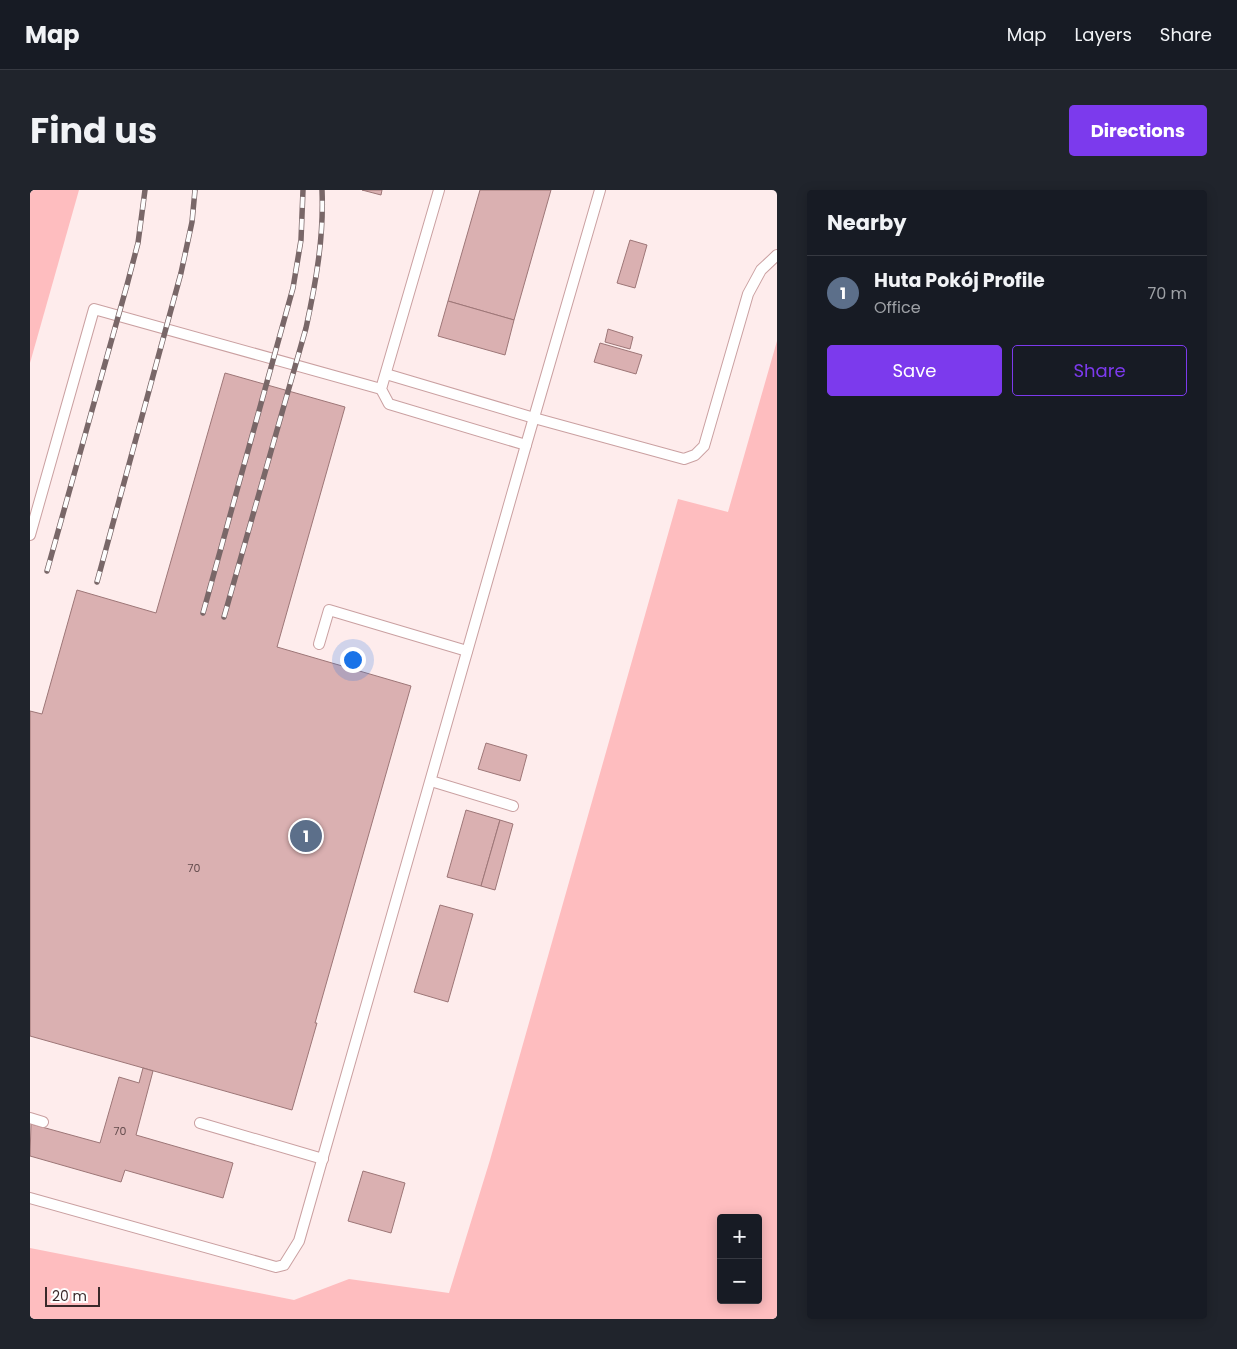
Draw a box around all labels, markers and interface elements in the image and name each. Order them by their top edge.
text: Map [25,18,80,51]
text: Map [1007,22,1047,47]
text: Layers [1075,22,1132,47]
text: Share [1160,22,1212,47]
button: Directions [1069,105,1207,156]
text: Find us [30,106,157,155]
text: Nearby [827,208,907,237]
text: Huta Pokój Profile [874,267,1045,294]
text: 1 [840,282,846,305]
text: 70 m [1147,282,1187,305]
text: Office [874,296,921,319]
button: Save [827,345,1002,396]
button: Share [1012,345,1187,396]
your location [340,647,366,673]
pin: 1 [290,817,322,855]
house number: 70 [188,860,201,876]
house number: 70 [114,1123,127,1139]
map controls [717,1214,762,1304]
button: + [717,1214,762,1259]
button: − [717,1259,762,1304]
scale bar [45,1284,100,1307]
text: 20 m [52,1286,87,1306]

